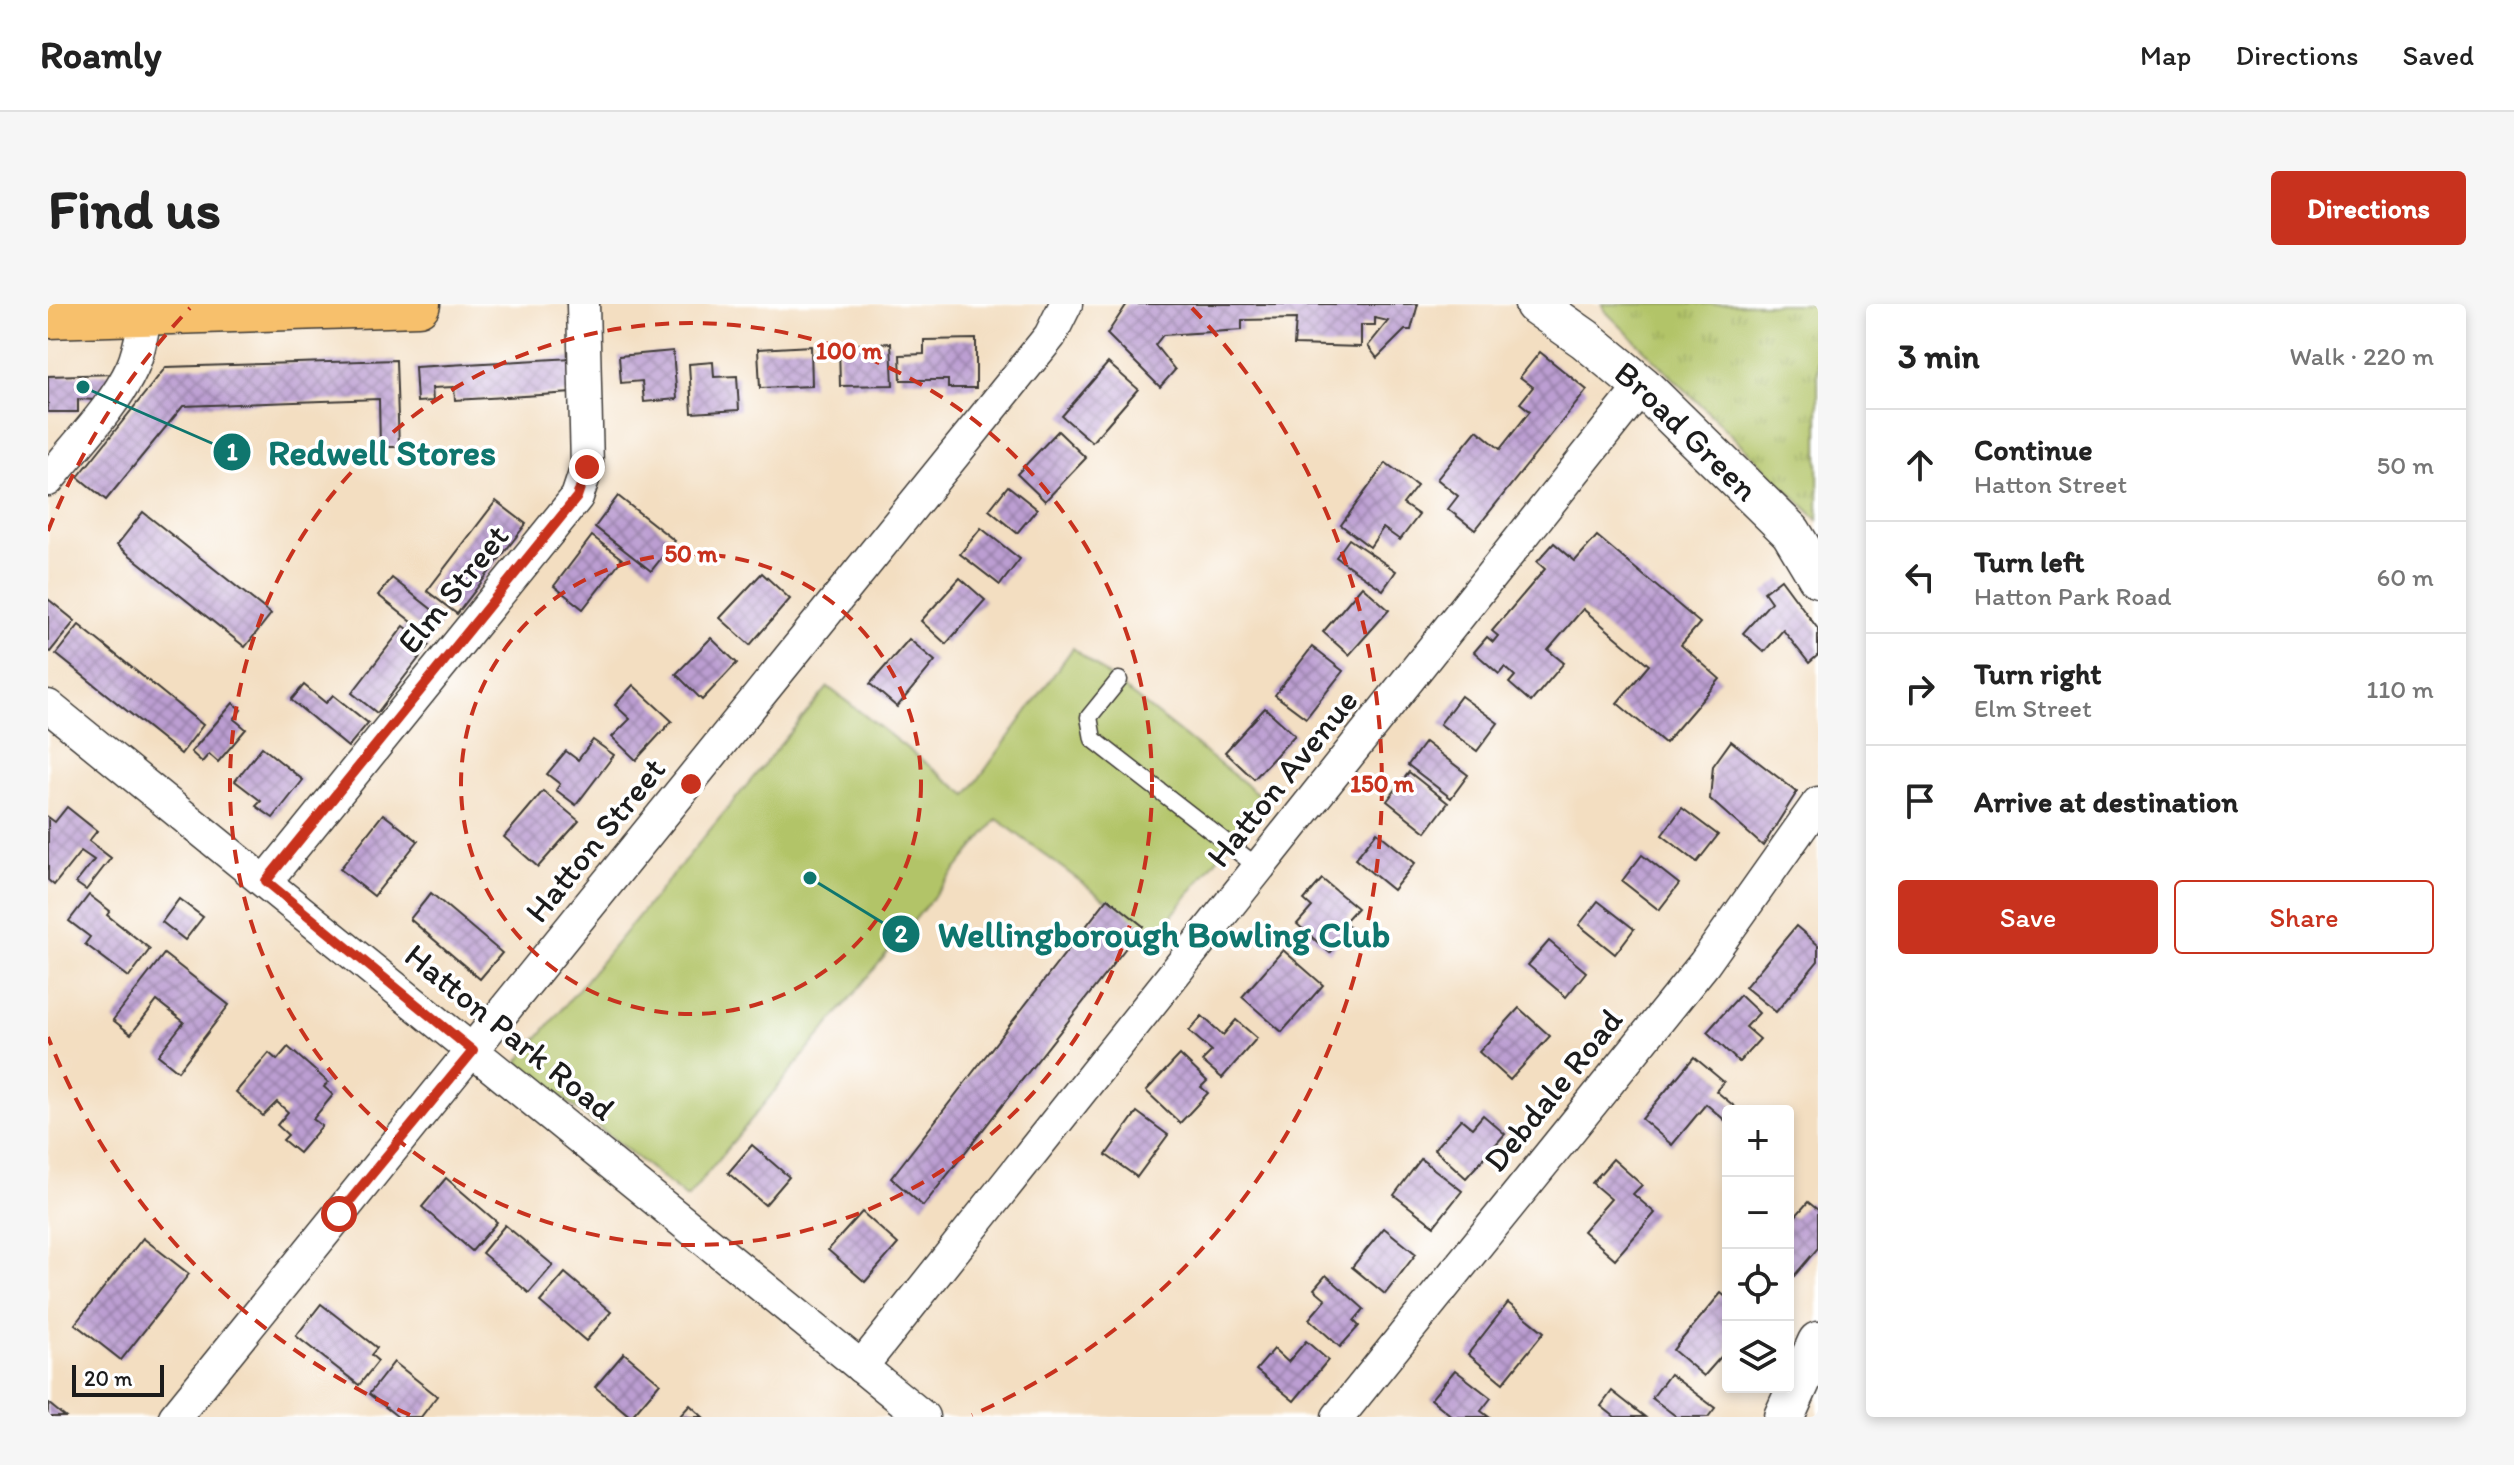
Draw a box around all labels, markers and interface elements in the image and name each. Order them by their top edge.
text: Roamly [40,32,162,78]
text: Map [2140,38,2191,72]
text: Directions [2235,38,2359,72]
text: Saved [2403,38,2474,72]
button: Directions [2271,171,2466,245]
text: Find us [48,175,221,242]
text: 100 m [816,336,883,365]
text: 3 min [1898,336,1980,377]
text: Walk · 220 m [2290,340,2434,372]
street label: Broad Green [1607,352,1767,509]
callout: Redwell Stores [212,422,511,482]
text: Redwell Stores [268,431,496,474]
text: Continue [1974,431,2093,468]
text: 1 [226,437,238,466]
icon: ahead [1898,443,1942,487]
route end [569,449,605,485]
text: 50 m [2377,449,2434,481]
text: Hatton Street [1974,468,2127,500]
street label: Elm Street [389,516,518,662]
text: 50 m [665,539,718,568]
text: Turn left [1974,543,2085,580]
icon: left [1898,555,1942,599]
text: 60 m [2377,561,2434,593]
text: Hatton Park Road [1974,580,2172,612]
text: Turn right [1974,655,2102,692]
icon: right [1898,667,1942,711]
text: 110 m [2366,673,2434,705]
street label: Hatton Avenue [1198,681,1366,875]
text: Elm Street [1974,692,2092,724]
street label: Hatton Street [516,749,674,931]
text: 150 m [1350,769,1415,798]
centre of rings [677,770,705,798]
icon: arrive [1898,779,1942,823]
text: Arrive at destination [1974,783,2238,820]
button: Save [1898,880,2158,954]
button: Share [2174,880,2434,954]
callout: Wellingborough Bowling Club [881,904,1408,964]
text: Wellingborough Bowling Club [938,913,1390,956]
text: 2 [895,919,908,948]
street label: Hatton Park Road [397,935,624,1129]
street label: Debdale Road [1475,1000,1631,1180]
map controls [1722,1105,1794,1393]
button: + [1722,1105,1794,1177]
button: − [1722,1177,1794,1249]
route start [321,1196,357,1232]
button: locate [1722,1249,1794,1321]
button: layers [1722,1321,1794,1393]
scale bar [72,1361,164,1397]
text: 20 m [84,1365,133,1392]

